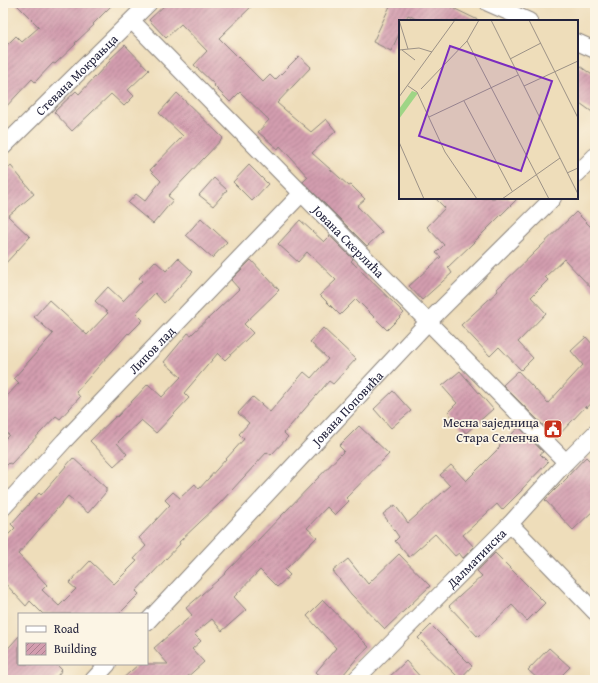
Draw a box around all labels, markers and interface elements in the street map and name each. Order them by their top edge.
inset map [399,20,578,199]
street label: Стевана Мокрањца [31,29,123,120]
street label: Јована Скерлића [307,200,389,283]
street label: Липов лад [124,322,179,378]
street label: Јована Поповића [306,366,388,452]
place label: Месна заједница Стара Селенча [443,413,540,447]
public building icon: Месна заједница Стара Селенча [542,418,564,440]
street label: Далматинска [442,524,511,593]
legend [18,613,148,665]
text: Road [54,620,80,637]
text: Building [54,640,97,657]

